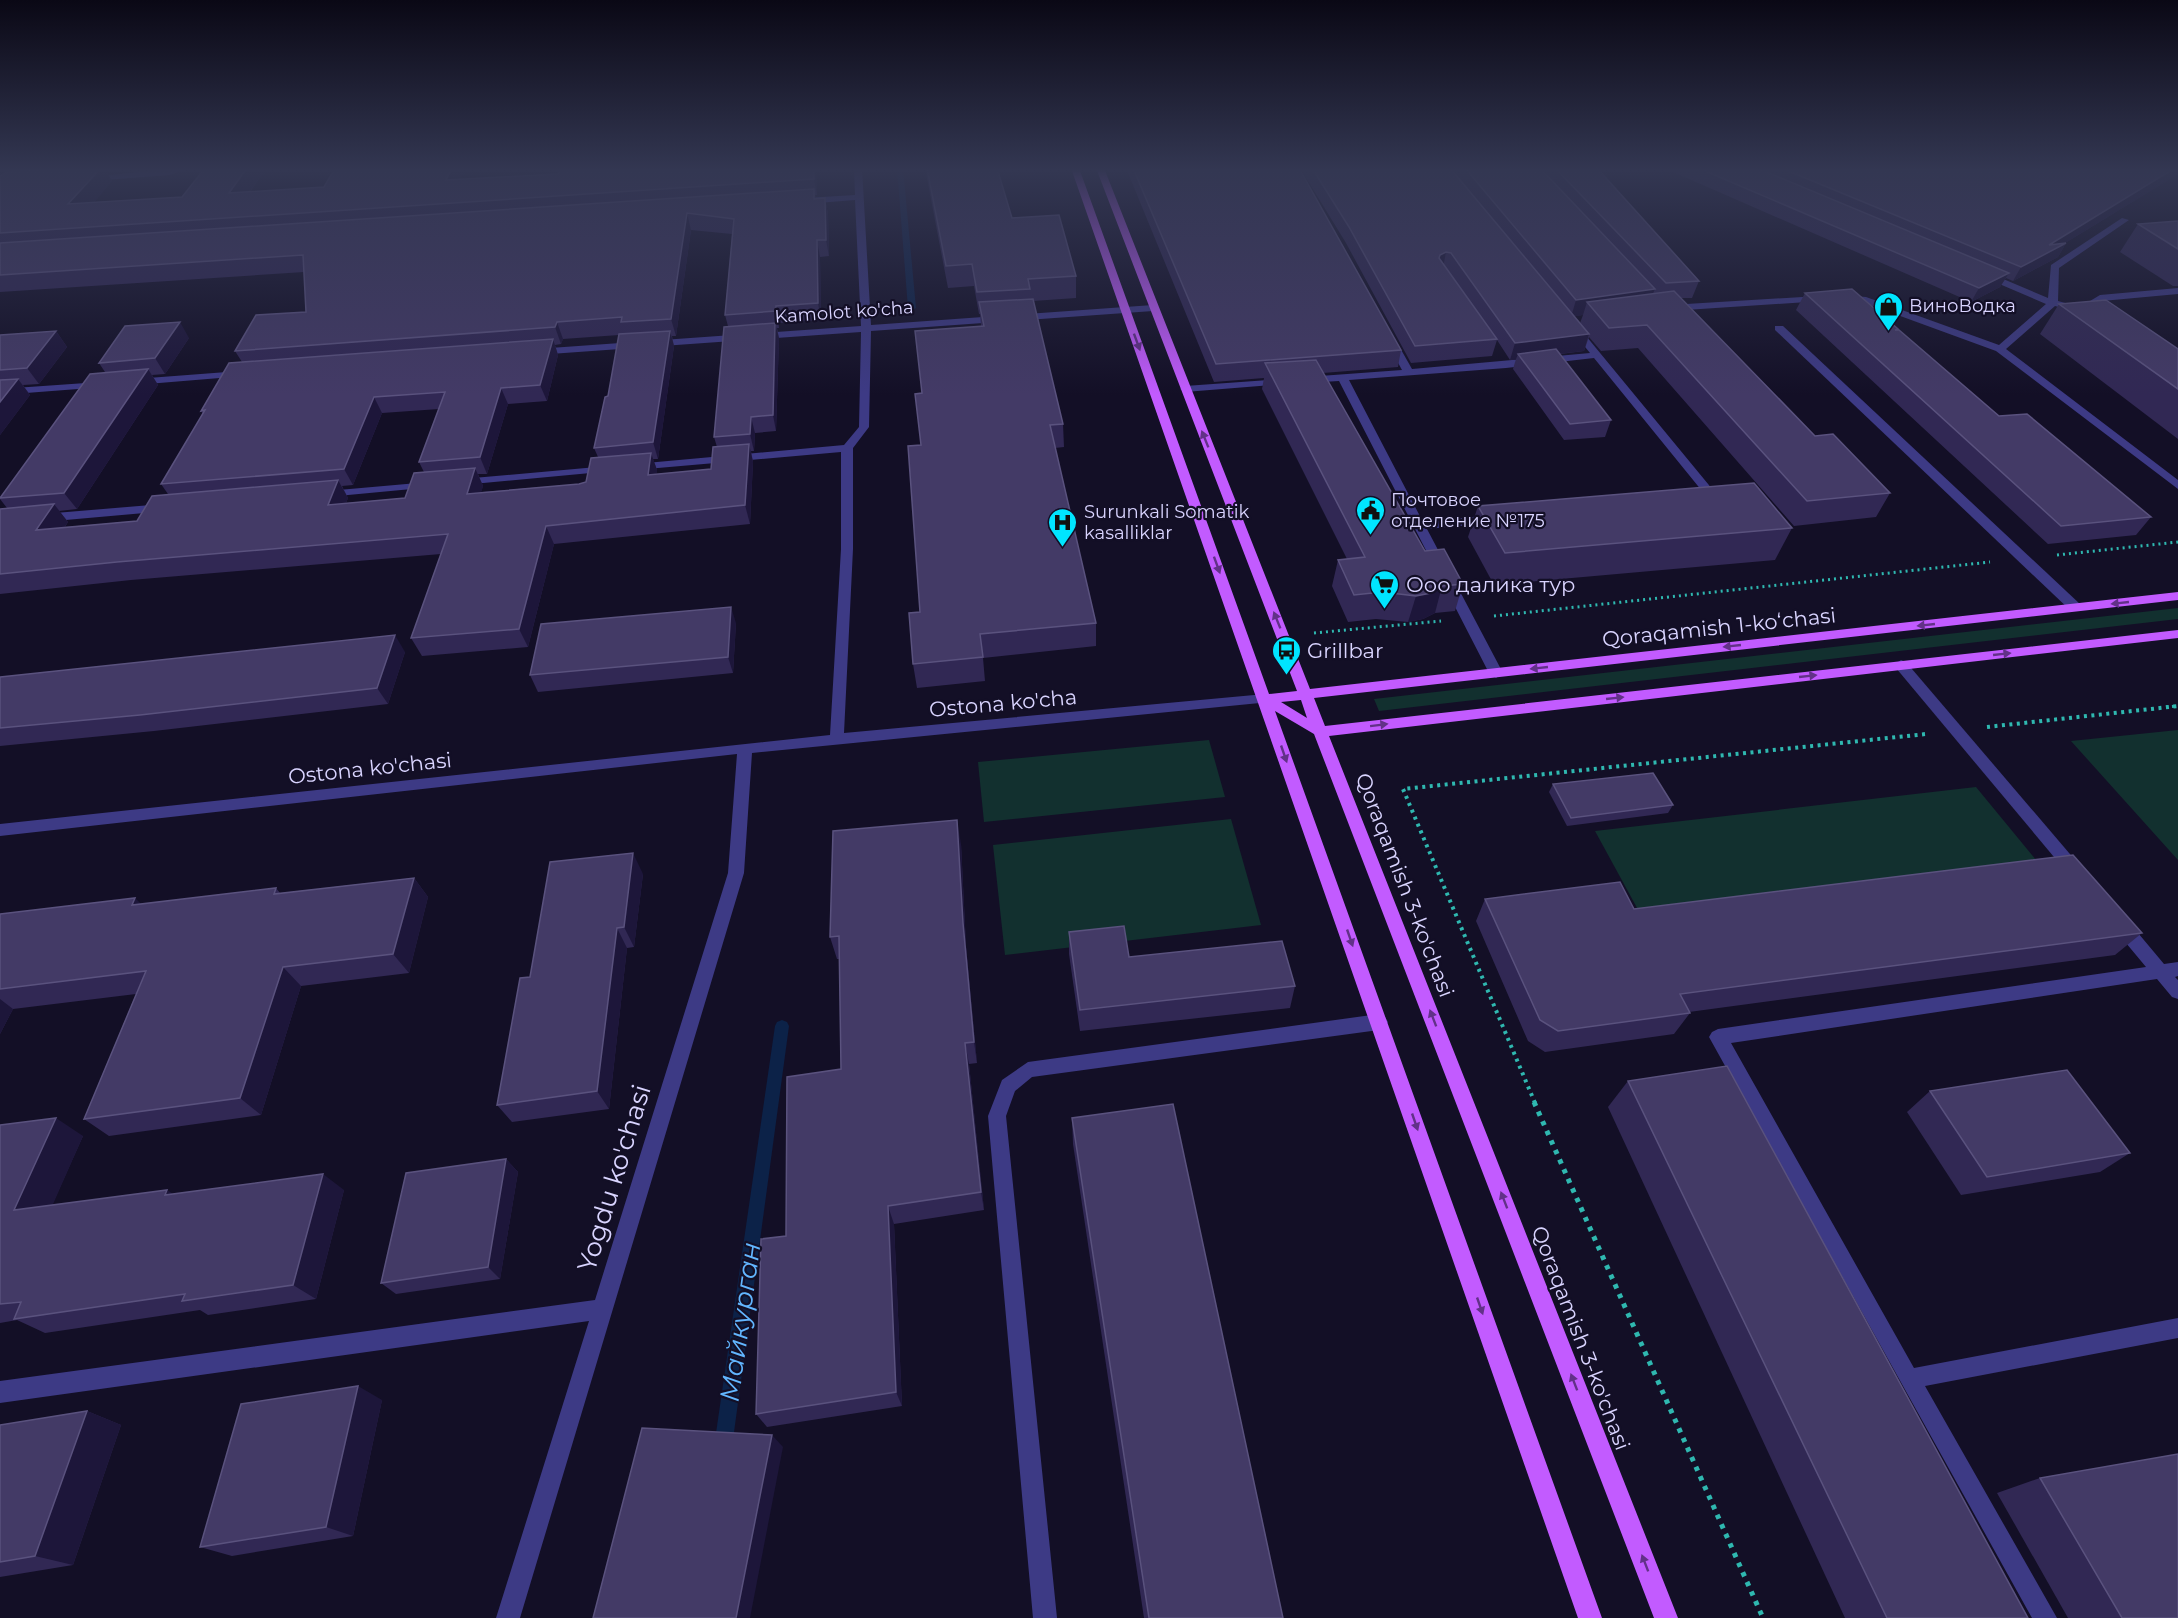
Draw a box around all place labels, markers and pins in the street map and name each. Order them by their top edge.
shop icon: ВиноВодка [1872,290,1904,332]
place label: ВиноВодка [1909,295,2016,317]
place label: Почтовое отделение №175 [1391,489,1545,532]
public building icon: Почтовое отделение №175 [1354,494,1386,536]
place label: Surunkali Somatik kasalliklar [1084,501,1249,544]
hospital icon: Surunkali Somatik kasalliklar [1047,506,1079,548]
supermarket icon: Ооо далика тур [1369,568,1401,610]
place label: Ооо далика тур [1406,572,1576,597]
bus stop icon: Grillbar [1270,634,1302,676]
place label: Grillbar [1307,638,1383,663]

